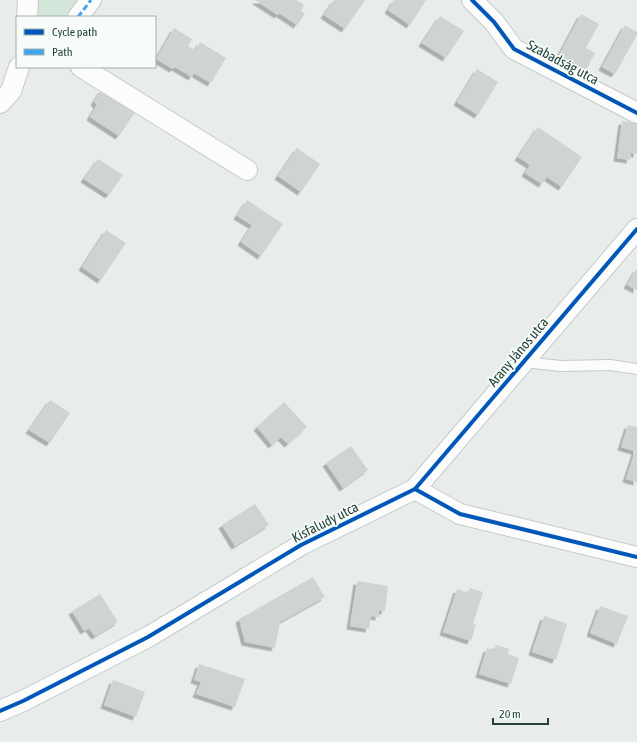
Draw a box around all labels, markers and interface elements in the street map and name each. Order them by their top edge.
legend [16,16,156,68]
text: Cycle path [52,25,97,39]
street label: Szabadság utca [524,36,602,88]
text: Path [52,45,73,59]
street label: Arany János utca [484,314,552,390]
street label: Kisfaludy utca [289,498,361,546]
scale bar [493,700,548,726]
text: 20 m [499,707,521,721]

